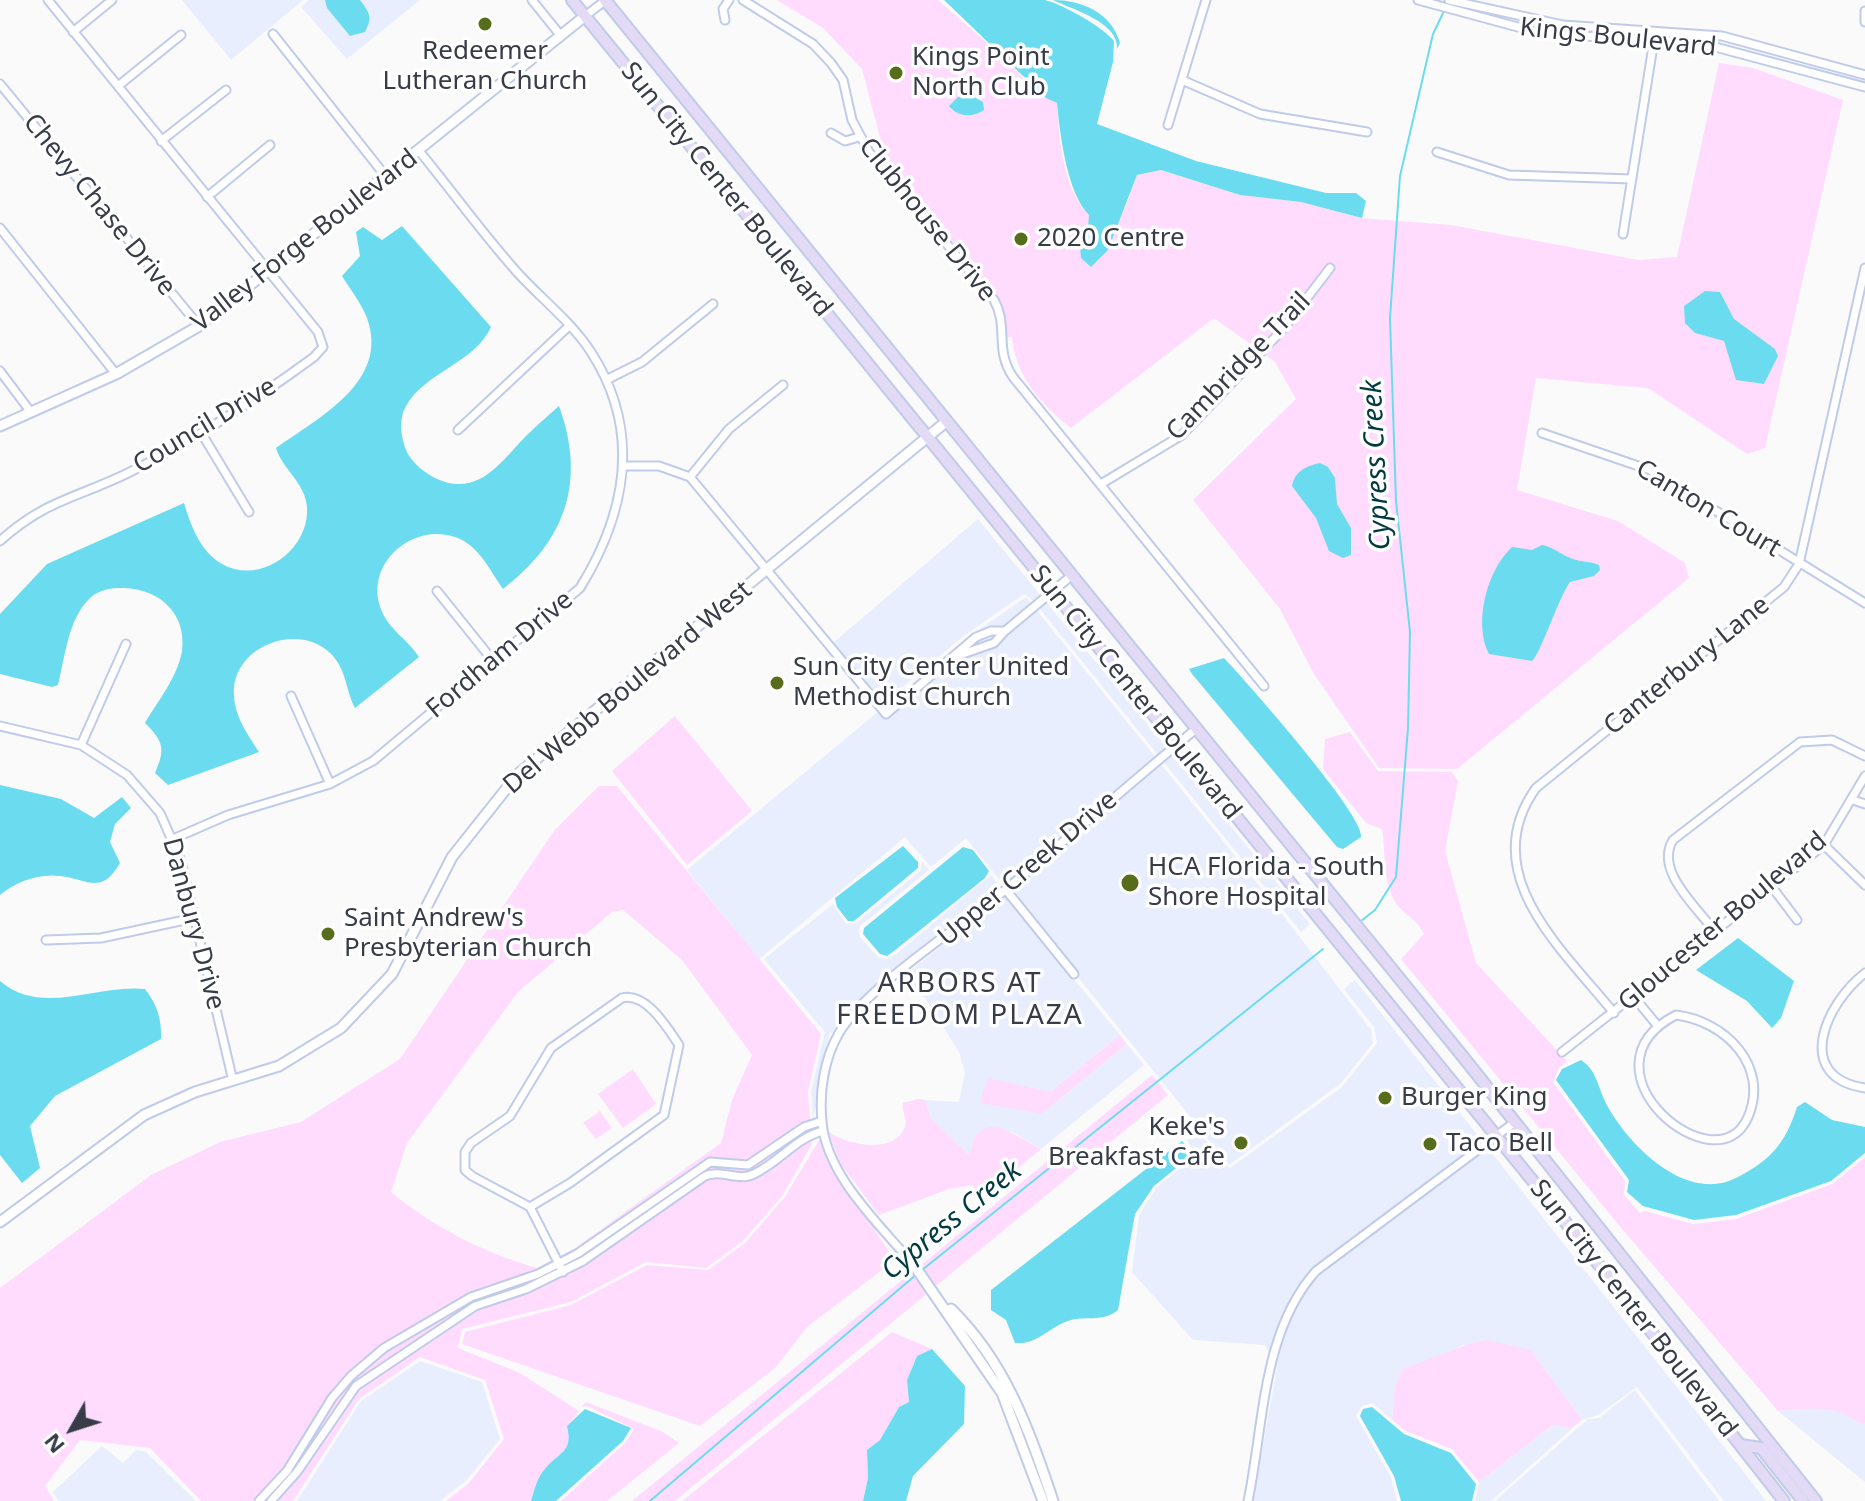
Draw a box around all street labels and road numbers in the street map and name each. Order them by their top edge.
street label: Kings Boulevard [1518,12,1718,64]
street label: Sun City Center Boulevard [614,57,838,323]
street label: Chevy Chase Drive [16,108,182,302]
street label: Clubhouse Drive [852,132,1002,308]
street label: Valley Forge Boulevard [186,143,424,339]
street label: Cambridge Trail [1161,287,1317,447]
street label: Council Drive [128,371,282,481]
street label: Canton Court [1630,454,1786,564]
street label: Sun City Center Boulevard [1023,560,1247,826]
street label: Del Webb Boulevard West [497,575,759,801]
street label: Fordham Drive [420,585,580,725]
street label: Canterbury Lane [1598,590,1776,742]
street label: Upper Creek Drive [932,785,1124,953]
street label: Gloucester Boulevard [1613,826,1833,1018]
street label: Danbury Drive [155,835,231,1013]
street label: Sun City Center Boulevard [1523,1174,1743,1444]

